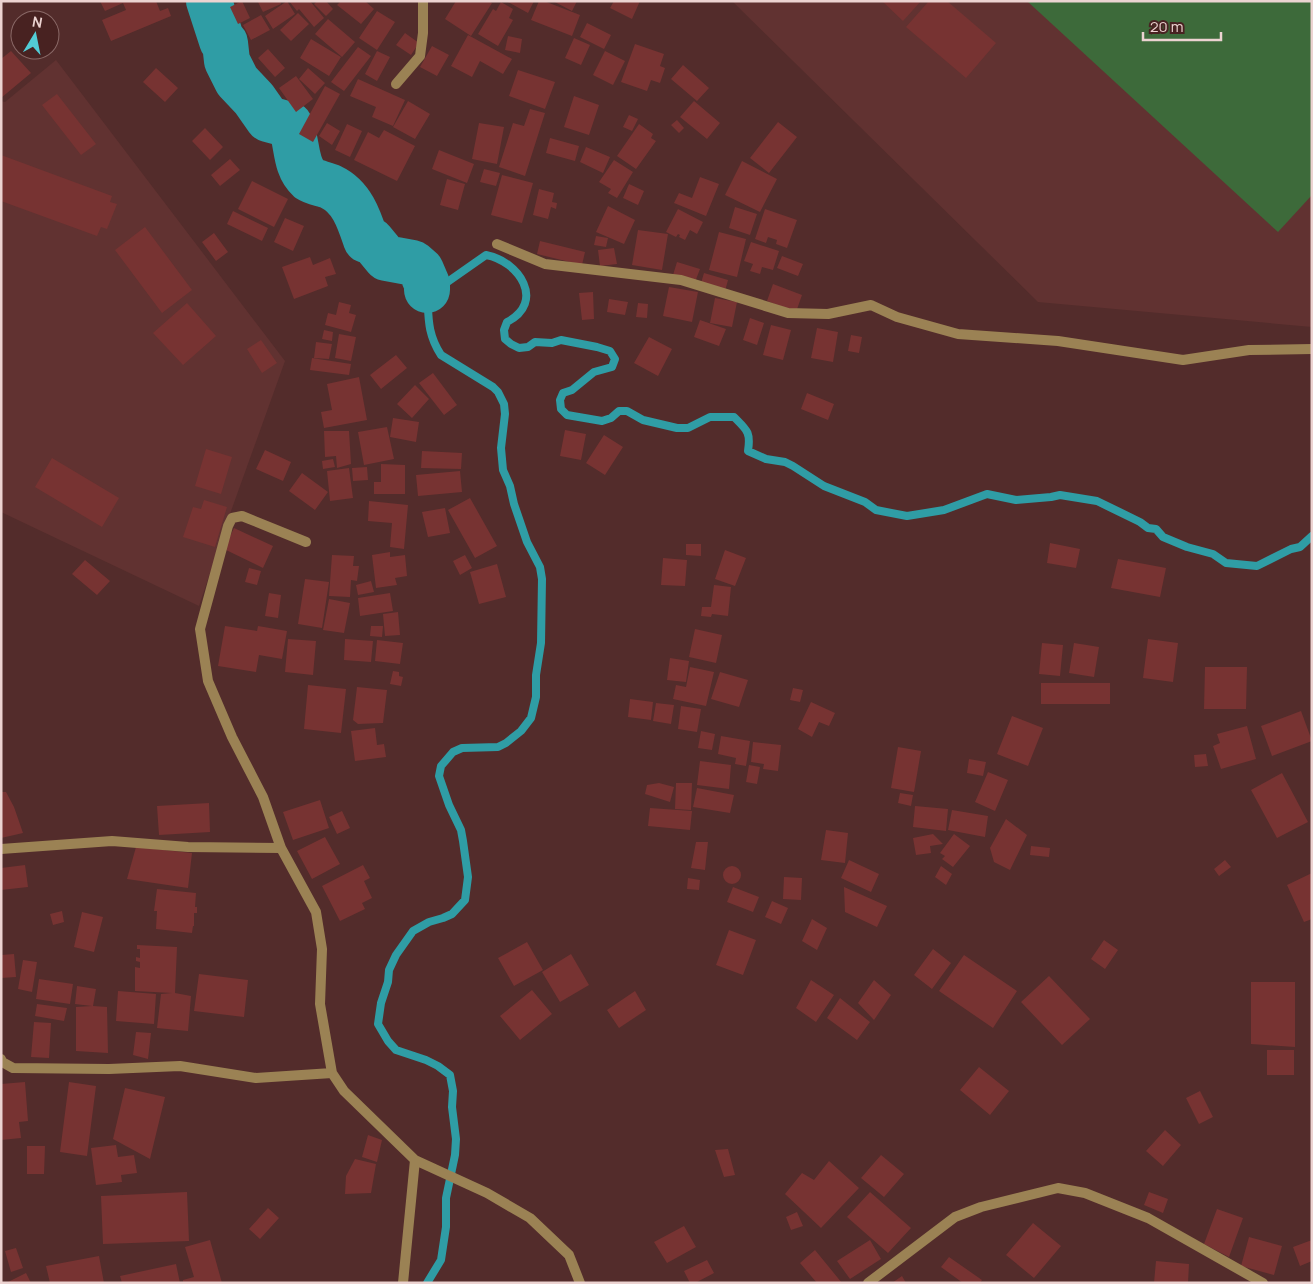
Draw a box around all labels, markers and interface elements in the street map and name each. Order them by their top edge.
north arrow [10,10,60,60]
scale bar [1143,10,1220,42]
text: N [31,11,44,32]
text: 20 m [1150,16,1183,37]

